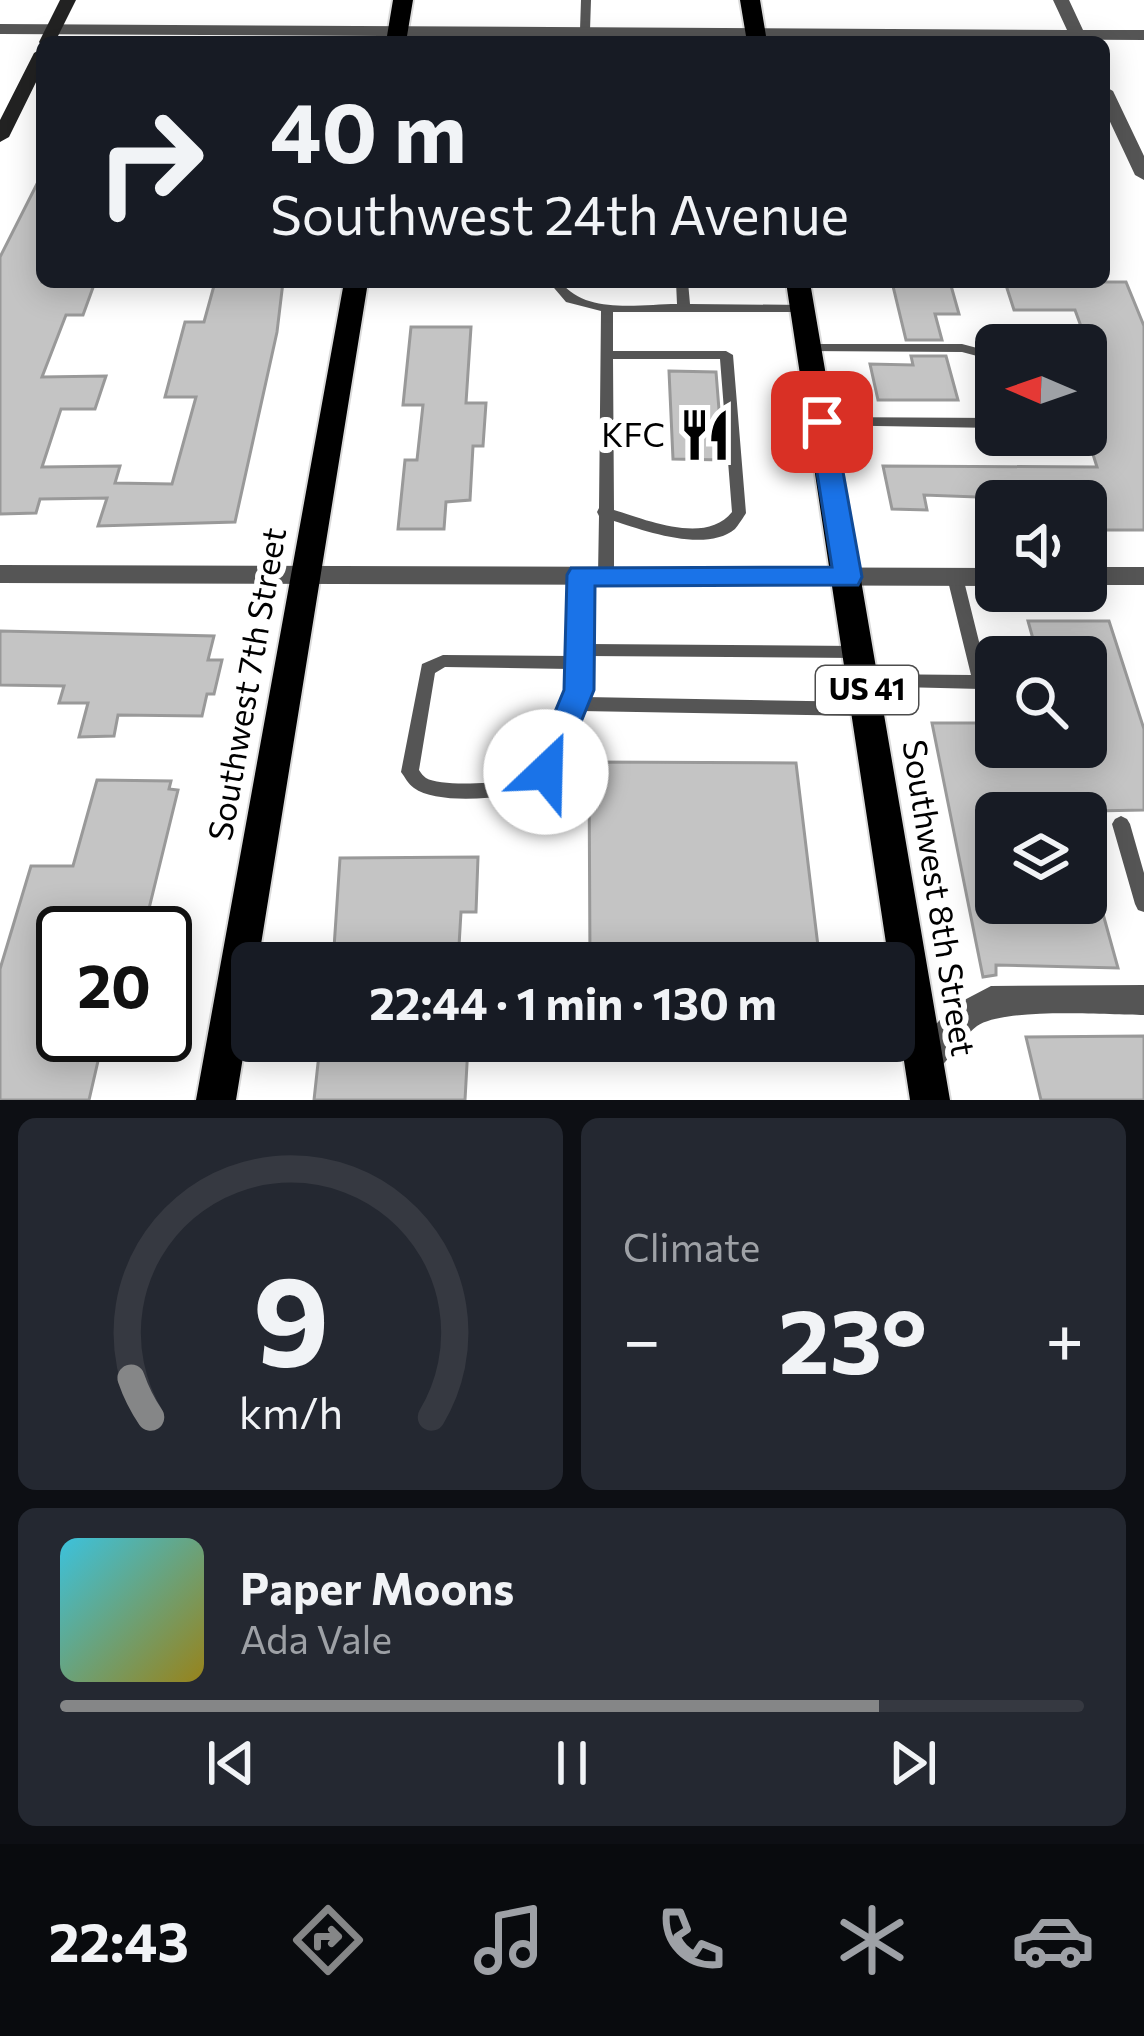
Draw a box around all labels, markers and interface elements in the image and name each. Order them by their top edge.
text: 40 m [270,78,467,180]
icon: right [72,84,228,240]
text: Southwest 24th Avenue [270,180,849,246]
north arrow [975,324,1107,456]
map controls [975,324,1107,924]
pin [771,371,873,473]
icon: arrive [789,389,855,455]
restaurant icon: KFC [676,406,734,464]
place label: KFC [601,413,665,454]
button: sound [975,480,1107,612]
street label: Southwest 7th Street [198,524,293,843]
button: search [975,636,1107,768]
road number: US 41 [816,666,918,714]
position arrow [483,709,609,835]
street label: Southwest 8th Street [895,737,986,1059]
button: layers [975,792,1107,924]
speed limit sign: 20 [36,906,192,1062]
text: 22:44 · 1 min · 130 m [369,974,777,1029]
text: Climate [623,1222,760,1270]
text: 9 [252,1239,329,1392]
text: 23° [779,1282,927,1393]
text: − [623,1297,661,1378]
text: + [1045,1297,1084,1378]
text: km/h [238,1385,343,1438]
text: Paper Moons [240,1559,514,1614]
text: Ada Vale [240,1614,392,1662]
icon: previous [198,1730,264,1796]
icon: pause [539,1730,605,1796]
icon: next [880,1730,946,1796]
icon: directions [286,1898,370,1982]
icon: music [467,1898,551,1982]
icon: phone [649,1898,733,1982]
icon: climate [830,1898,914,1982]
icon: car [1011,1898,1095,1982]
text: 22:43 [49,1907,189,1973]

